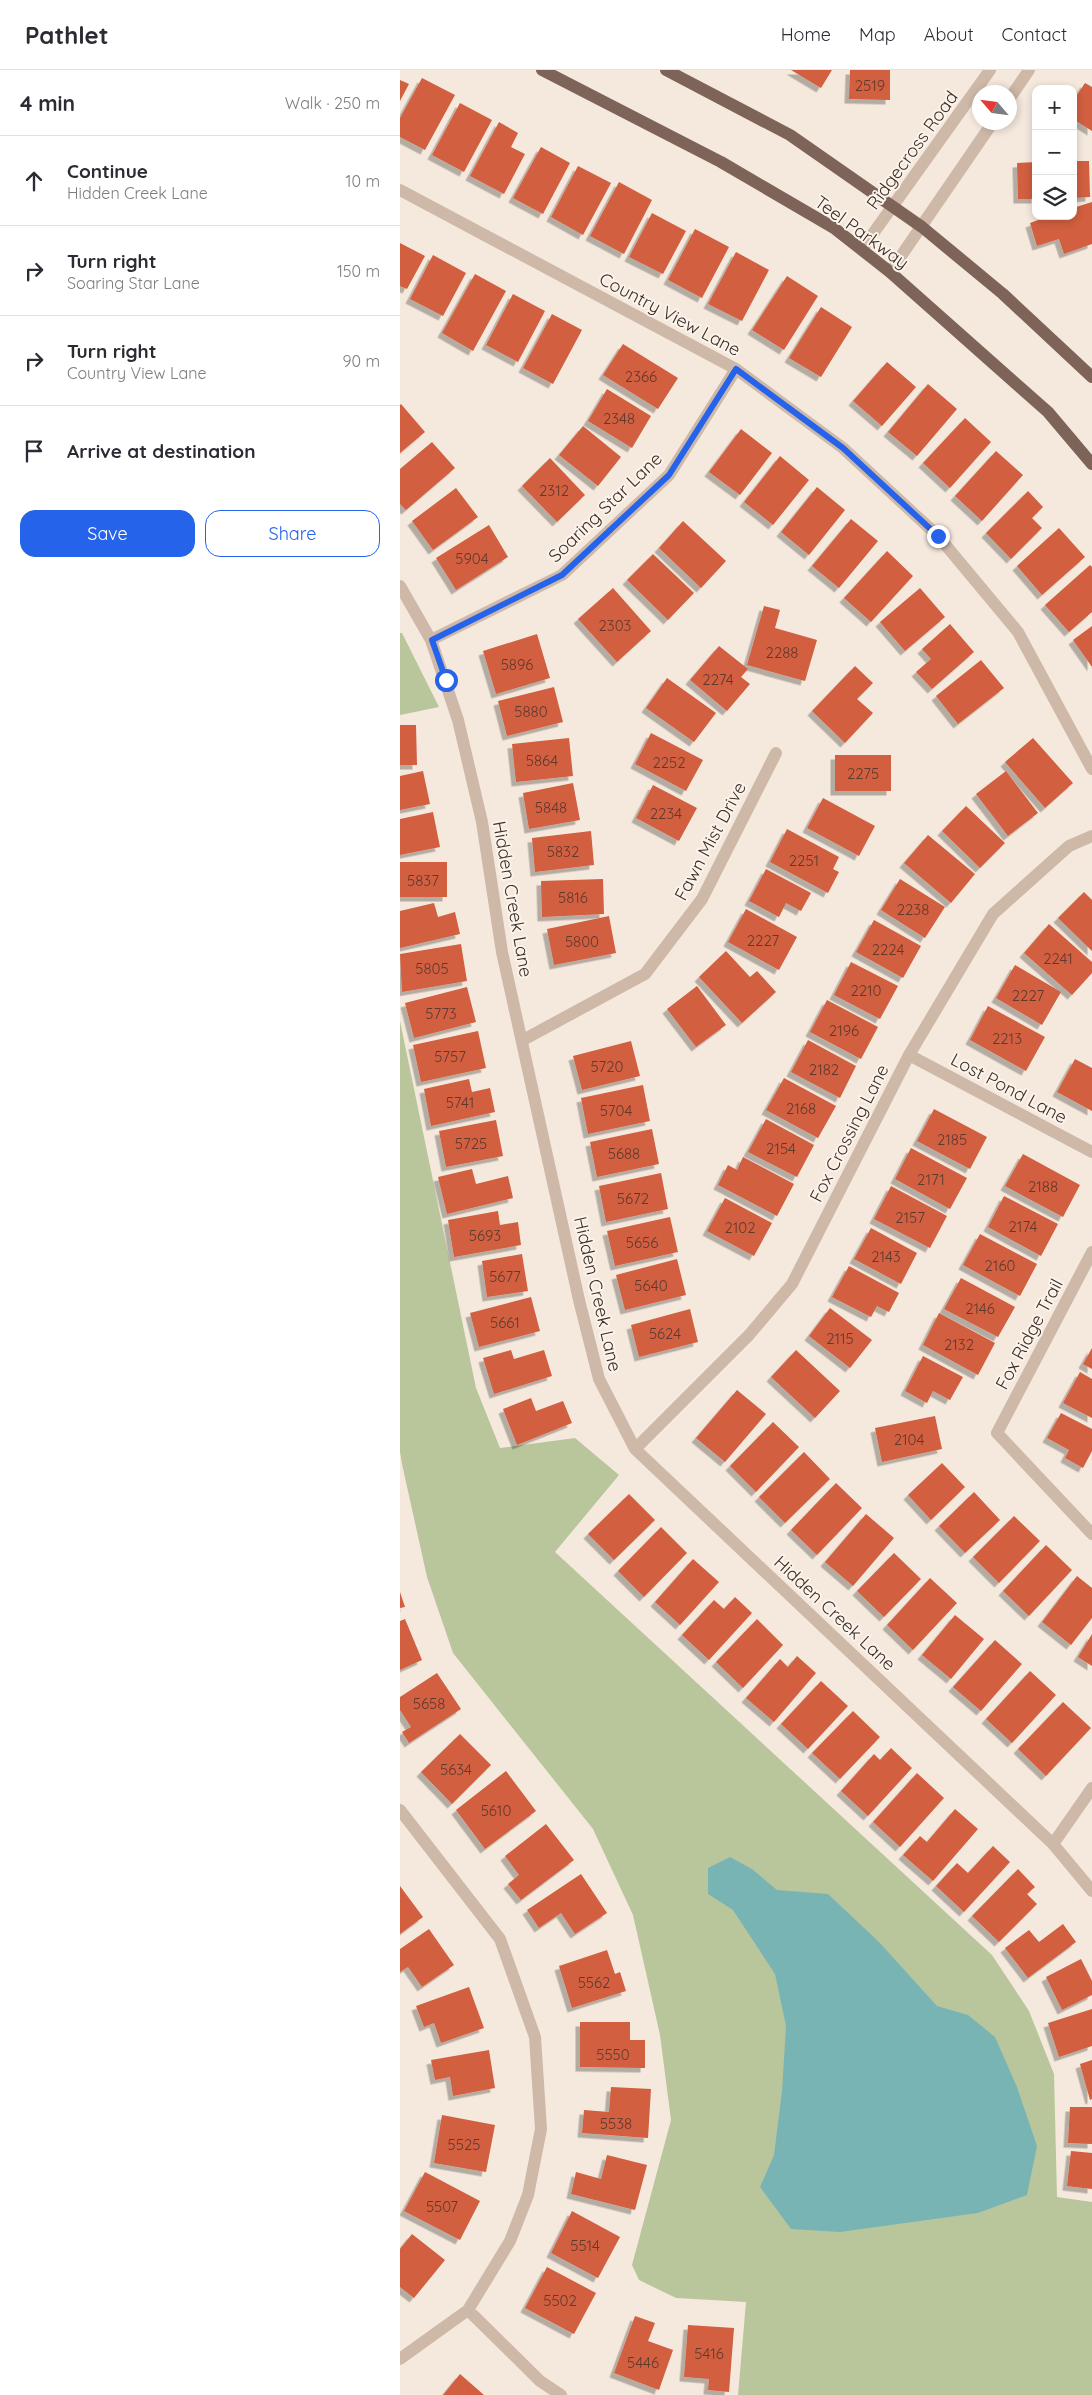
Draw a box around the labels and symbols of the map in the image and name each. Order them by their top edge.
house number: 2519 [855,76,885,95]
north arrow [972,85,1017,130]
street label: Ridgecross Road [861,86,963,214]
street label: Teel Parkway [810,190,914,274]
street label: Country View Lane [595,267,745,361]
house number: 2366 [625,367,657,386]
house number: 2348 [603,409,635,428]
street label: Soaring Star Lane [543,447,667,567]
house number: 2312 [539,481,569,500]
route end [927,525,950,548]
house number: 5904 [455,549,489,568]
house number: 2303 [599,616,632,635]
house number: 2288 [766,643,798,662]
house number: 5896 [501,655,533,674]
route start [435,669,458,692]
house number: 2274 [702,670,734,689]
house number: 5880 [514,702,548,721]
house number: 5864 [526,751,558,770]
house number: 2252 [652,753,686,772]
house number: 2275 [847,764,879,783]
street label: Fawn Mist Drive [669,778,751,904]
house number: 5848 [535,798,567,817]
house number: 2234 [650,804,682,823]
street label: Hidden Creek Lane [488,819,538,979]
house number: 5832 [547,842,579,861]
house number: 2251 [789,851,819,870]
house number: 5837 [407,871,439,890]
house number: 5816 [558,888,588,907]
house number: 2238 [897,900,929,919]
house number: 2227 [747,931,779,950]
house number: 5800 [565,932,599,951]
house number: 2224 [872,940,904,959]
house number: 2241 [1043,949,1073,968]
house number: 5805 [415,959,449,978]
house number: 2210 [850,981,882,1000]
house number: 2227 [1012,986,1044,1005]
house number: 5773 [425,1004,457,1023]
house number: 2196 [829,1021,859,1040]
house number: 2213 [992,1029,1022,1048]
house number: 5757 [434,1047,466,1066]
street label: Lost Pond Lane [947,1048,1071,1128]
house number: 5720 [590,1057,624,1076]
street label: Fox Crossing Lane [804,1060,894,1206]
house number: 2182 [809,1060,839,1079]
house number: 5741 [446,1093,474,1112]
house number: 2168 [786,1099,816,1118]
house number: 5704 [600,1101,632,1120]
house number: 2185 [937,1130,967,1149]
house number: 5725 [455,1134,487,1153]
house number: 2154 [766,1139,796,1158]
house number: 5688 [608,1144,640,1163]
house number: 2171 [917,1170,945,1189]
house number: 2188 [1028,1177,1058,1196]
house number: 5672 [617,1189,649,1208]
house number: 2157 [895,1208,925,1227]
street label: Hidden Creek Lane [569,1214,627,1374]
house number: 2174 [1009,1217,1038,1236]
house number: 2102 [724,1218,756,1237]
house number: 5693 [469,1226,501,1245]
house number: 5656 [626,1233,658,1252]
house number: 2143 [871,1247,901,1266]
house number: 2160 [985,1256,1016,1275]
house number: 5677 [489,1267,521,1286]
street label: Fox Ridge Trail [990,1275,1068,1393]
house number: 5640 [634,1276,668,1295]
house number: 2146 [965,1299,995,1318]
house number: 5661 [490,1313,520,1332]
house number: 5624 [649,1324,681,1343]
house number: 2115 [826,1329,854,1348]
house number: 2132 [944,1335,974,1354]
house number: 2104 [894,1430,924,1449]
street label: Hidden Creek Lane [769,1551,901,1675]
house number: 5658 [413,1694,445,1713]
house number: 5634 [440,1760,472,1779]
house number: 5610 [481,1801,511,1820]
house number: 5562 [578,1973,610,1992]
house number: 5550 [596,2045,630,2064]
house number: 5538 [600,2114,632,2133]
house number: 5525 [448,2135,480,2154]
house number: 5507 [426,2197,458,2216]
house number: 5514 [570,2236,600,2255]
house number: 5502 [543,2291,577,2310]
house number: 5416 [694,2344,724,2363]
house number: 5446 [627,2353,659,2372]

